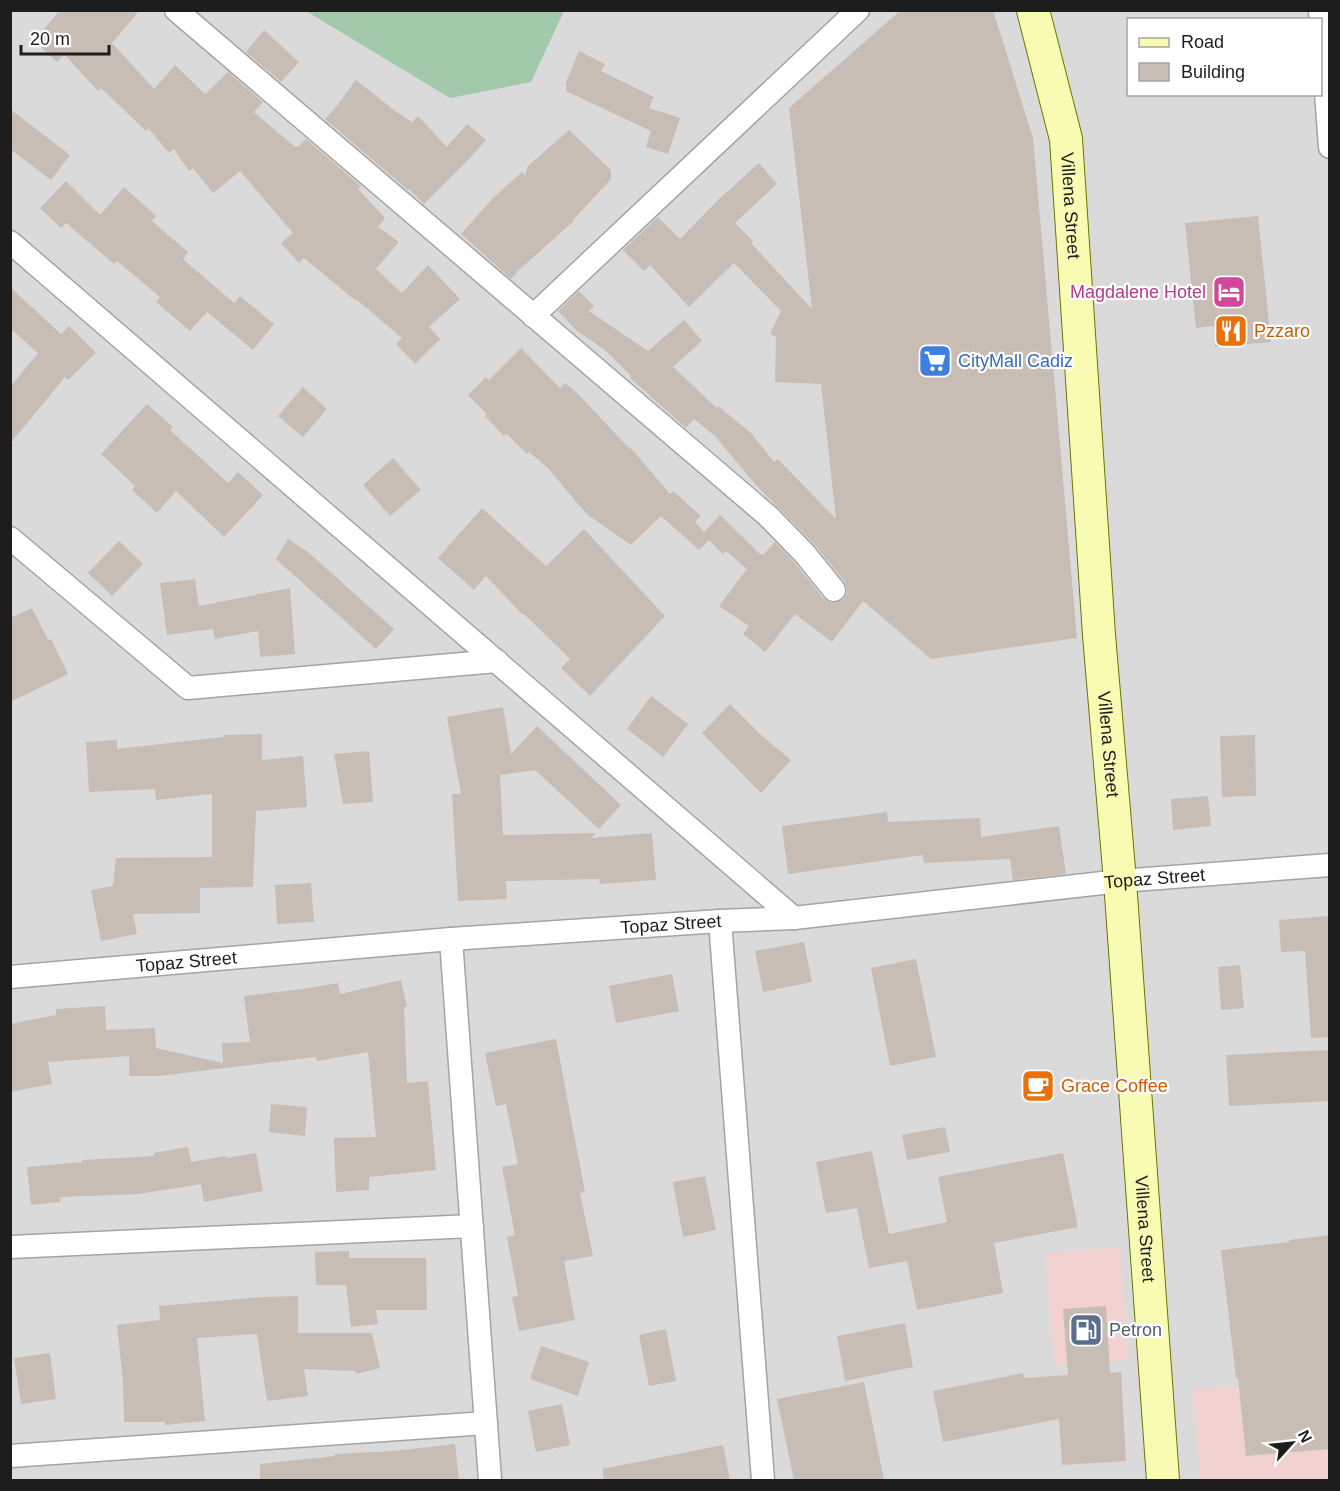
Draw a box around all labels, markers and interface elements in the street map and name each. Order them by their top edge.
scale bar [21,18,110,56]
legend [1127,18,1322,96]
text: 20 m [30,29,70,49]
text: Road [1181,32,1224,52]
text: Building [1181,62,1245,82]
street label: Villena Street [1057,152,1084,260]
hotel icon: Magdalene Hotel [1211,274,1247,310]
place label: Magdalene Hotel [1070,282,1206,302]
restaurant icon: Pzzaro [1213,313,1249,349]
place label: Pzzaro [1254,321,1310,341]
supermarket icon: CityMall Cadiz [917,343,953,379]
place label: CityMall Cadiz [958,351,1073,371]
street label: Villena Street [1094,690,1123,798]
street label: Topaz Street [1103,865,1206,893]
street label: Topaz Street [620,911,722,938]
street label: Topaz Street [135,948,238,976]
cafe icon: Grace Coffee [1020,1068,1056,1104]
place label: Grace Coffee [1061,1076,1168,1096]
street label: Villena Street [1131,1175,1159,1283]
fuel station icon: Petron [1068,1312,1104,1348]
place label: Petron [1109,1320,1162,1340]
north arrow [1262,1413,1322,1473]
text: N [1295,1427,1315,1445]

